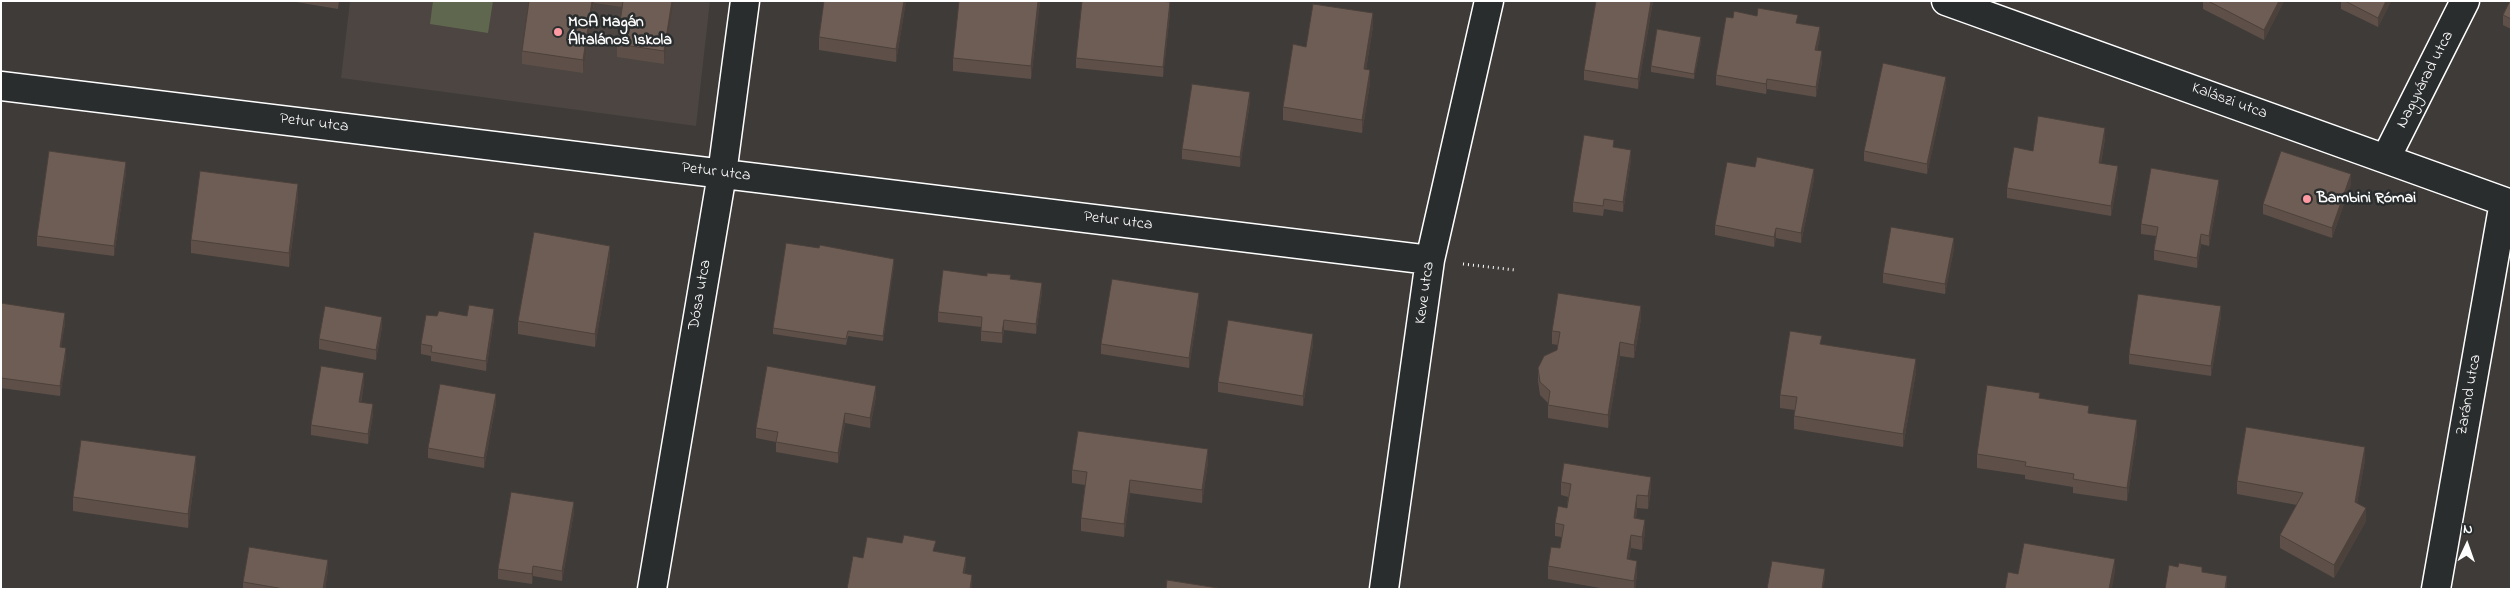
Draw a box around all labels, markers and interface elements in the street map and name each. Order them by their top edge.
place label: MOA Magán Általános Iskola [568,13,672,51]
marker: MOA Magán Általános Iskola [552,26,564,38]
street label: Nagyvárad utca [2393,28,2459,132]
street label: Kalászi utca [2189,79,2269,125]
street label: Petur utca [279,110,349,138]
street label: Petur utca [681,159,751,187]
place label: Bambini Római [2317,189,2416,209]
marker: Bambini Római [2301,193,2313,205]
street label: Petur utca [1083,208,1153,236]
street label: Dósa utca [685,258,717,332]
street label: Keve utca [1412,260,1440,326]
street label: Zaránd utca [2453,353,2487,437]
text: N [2463,519,2473,540]
north arrow [2442,520,2492,570]

